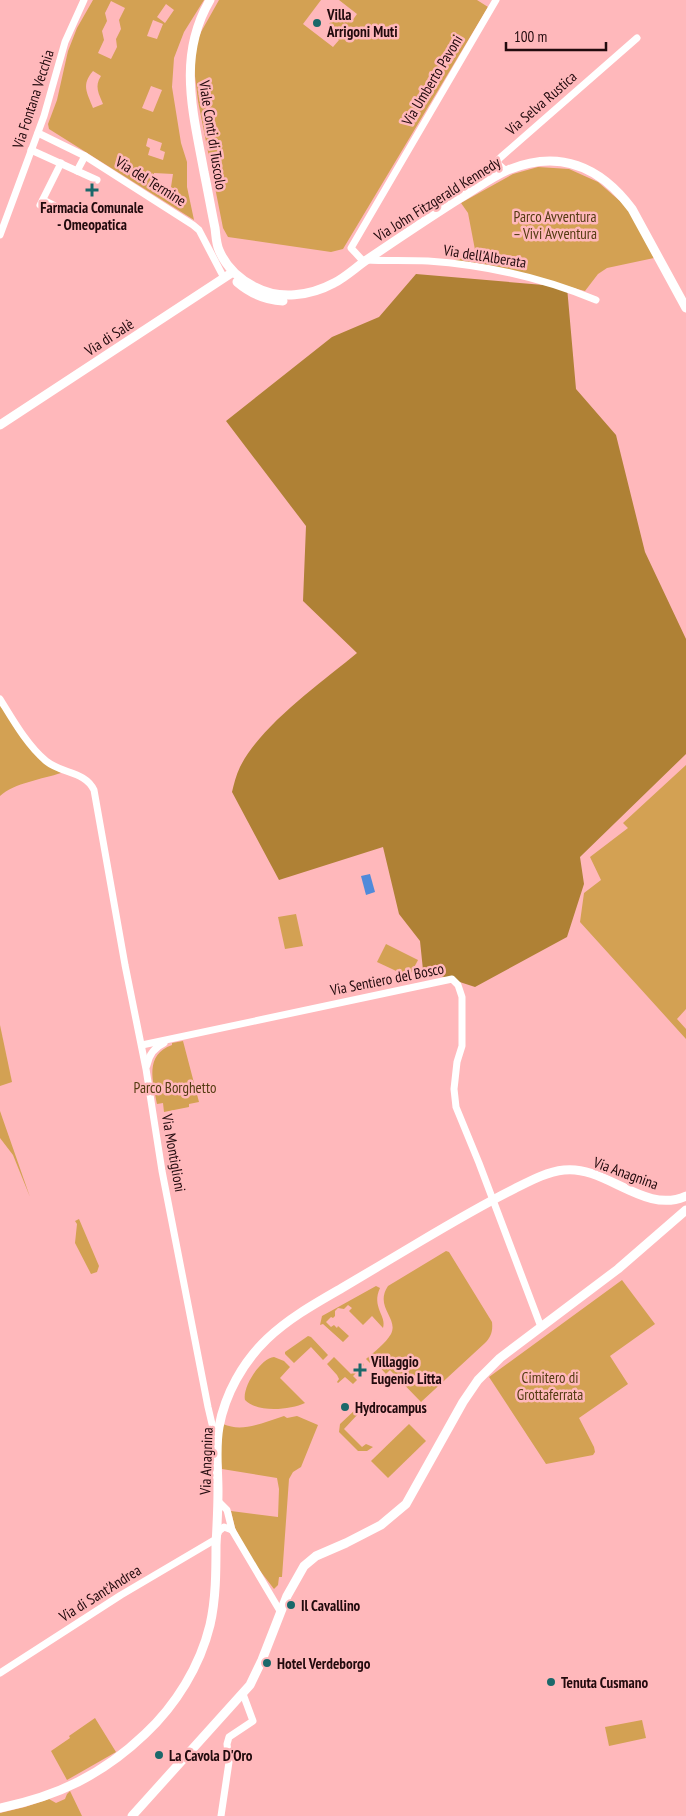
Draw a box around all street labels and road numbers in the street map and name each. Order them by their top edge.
street label: Via Umberto Pavoni [397,31,466,130]
street label: Via Fontana Vecchia [8,47,58,152]
street label: Via Selva Rustica [501,67,580,140]
street label: Viale Conti di Tuscolo [195,78,231,191]
street label: Via del Termine [111,151,190,210]
street label: Via John Fitzgerald Kennedy [370,152,504,246]
street label: Via dell'Alberata [441,240,528,272]
street label: Via di Salè [80,314,137,360]
street label: Via Sentiero del Bosco [328,959,445,1000]
street label: Via Montiglioni [158,1111,190,1194]
street label: Via Anagnina [590,1152,661,1193]
street label: Via Anagnina [195,1427,217,1496]
street label: Via di Sant'Andrea [55,1560,145,1626]

